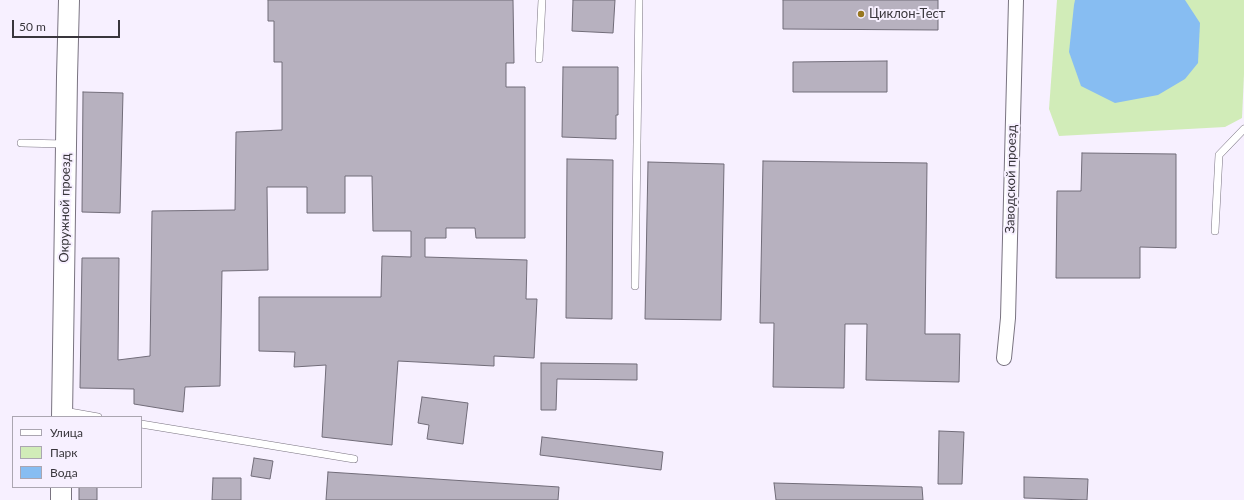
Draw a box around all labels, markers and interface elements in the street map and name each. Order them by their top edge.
place label: Циклон-Тест [869,6,945,22]
marker: Циклон-Тест [856,9,866,19]
scale bar [14,12,122,38]
text: 50 m [19,19,46,34]
street label: Заводской проезд [1002,124,1020,234]
street label: Окружной проезд [56,153,74,263]
legend [12,416,142,488]
text: Улица [50,425,83,440]
text: Парк [50,445,78,460]
text: Вода [50,465,78,480]

